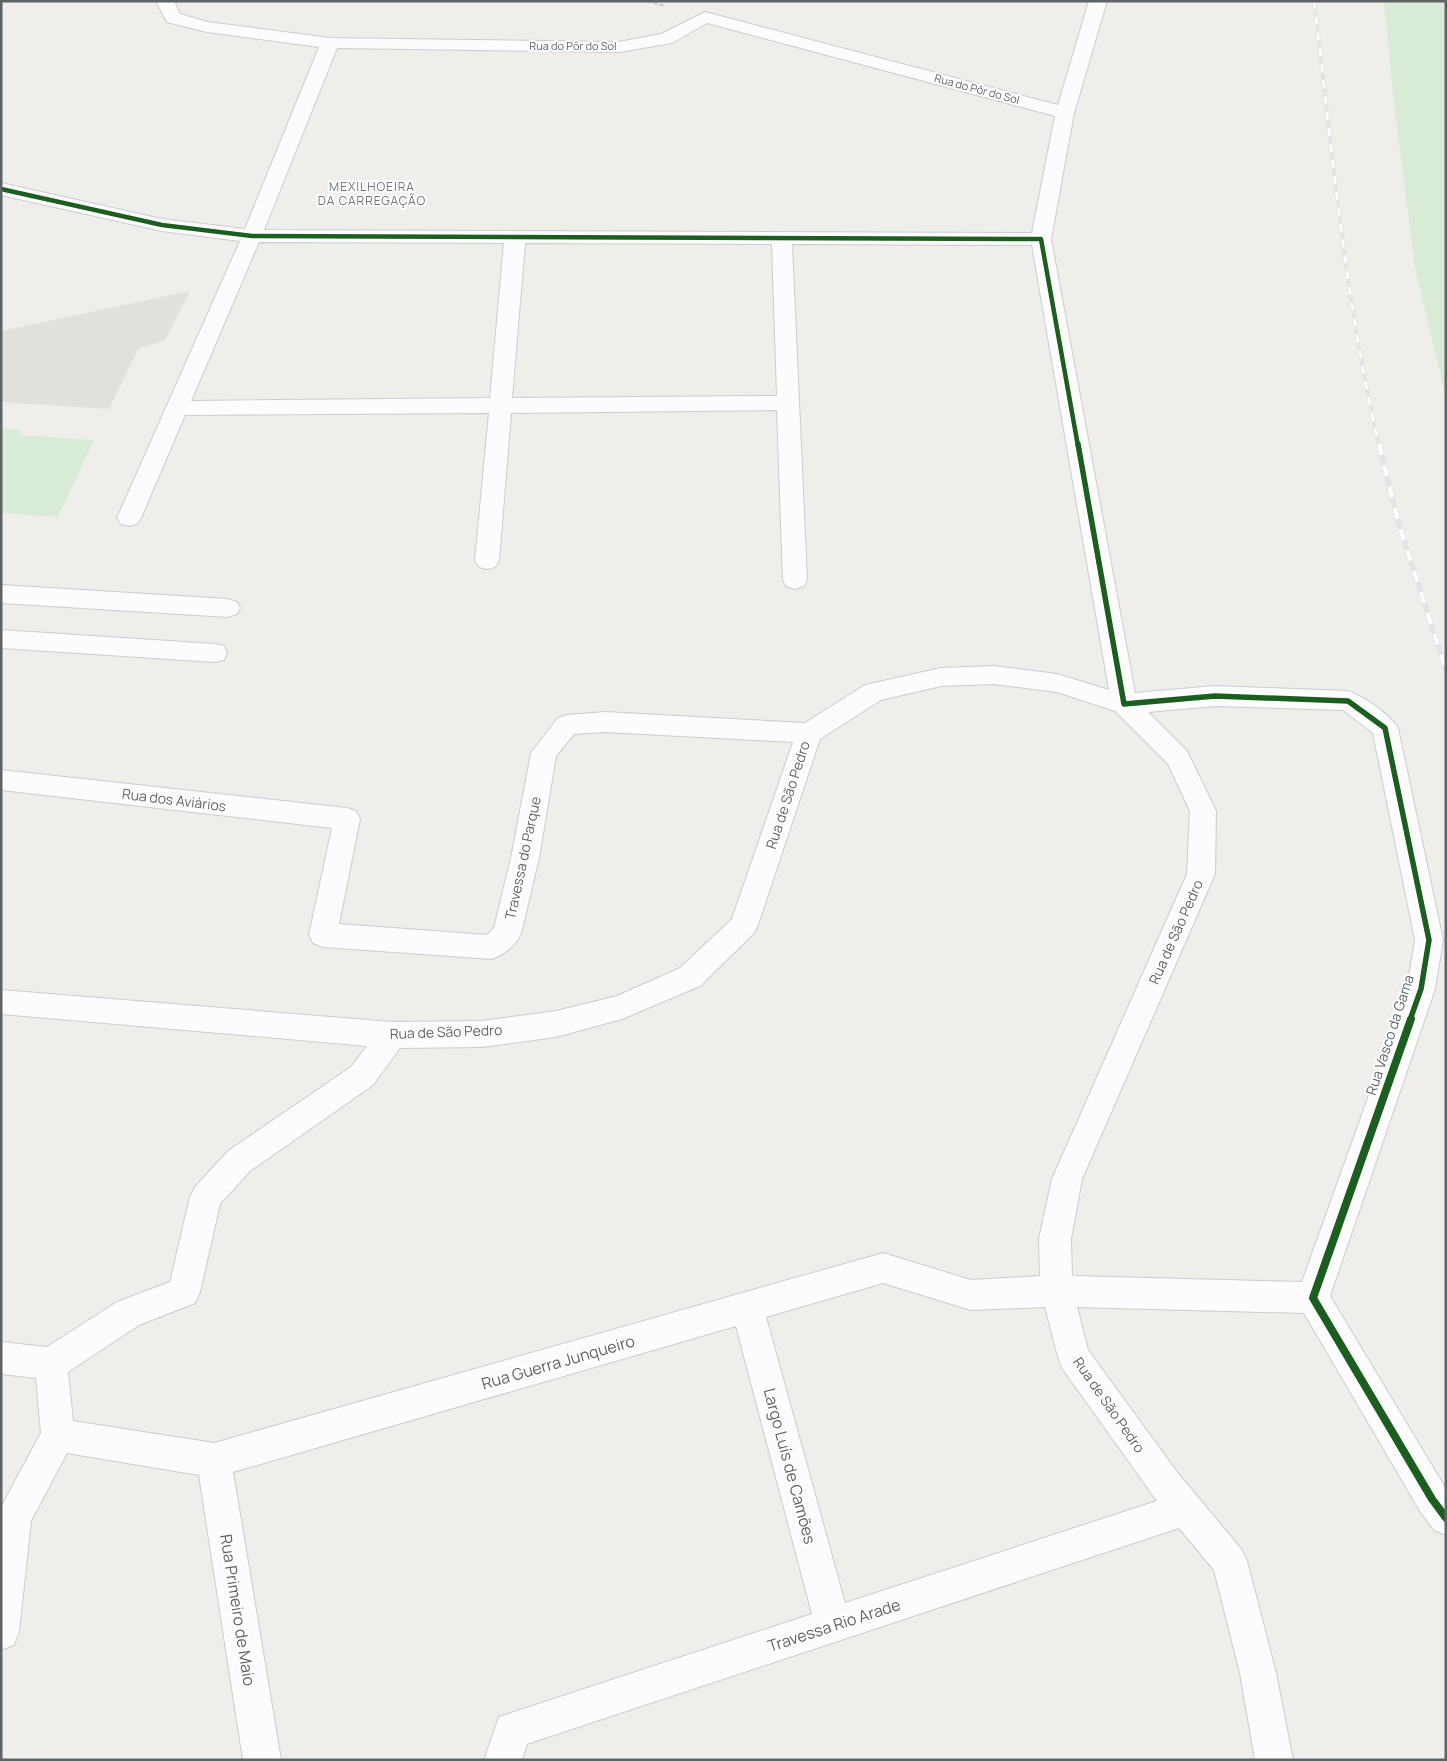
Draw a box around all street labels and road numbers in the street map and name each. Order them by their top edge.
street label: Rua do Pôr do Sol [529,38,617,53]
street label: Rua do Pôr do Sol [933,70,1021,107]
street label: Rua de São Pedro [761,738,814,851]
street label: Rua dos Aviários [121,784,227,815]
street label: Travessa do Parque [500,795,545,921]
street label: Rua de São Pedro [1144,877,1207,987]
street label: Rua Vasco da Gama [1361,972,1418,1097]
street label: Rua de São Pedro [389,1020,503,1043]
street label: Rua Guerra Junqueiro [479,1330,637,1394]
street label: Rua de São Pedro [1069,1353,1149,1456]
street label: Largo Luís de Camões [759,1386,821,1546]
street label: Rua Primeiro de Maio [215,1533,261,1687]
street label: Travessa Rio Arade [765,1593,903,1657]

